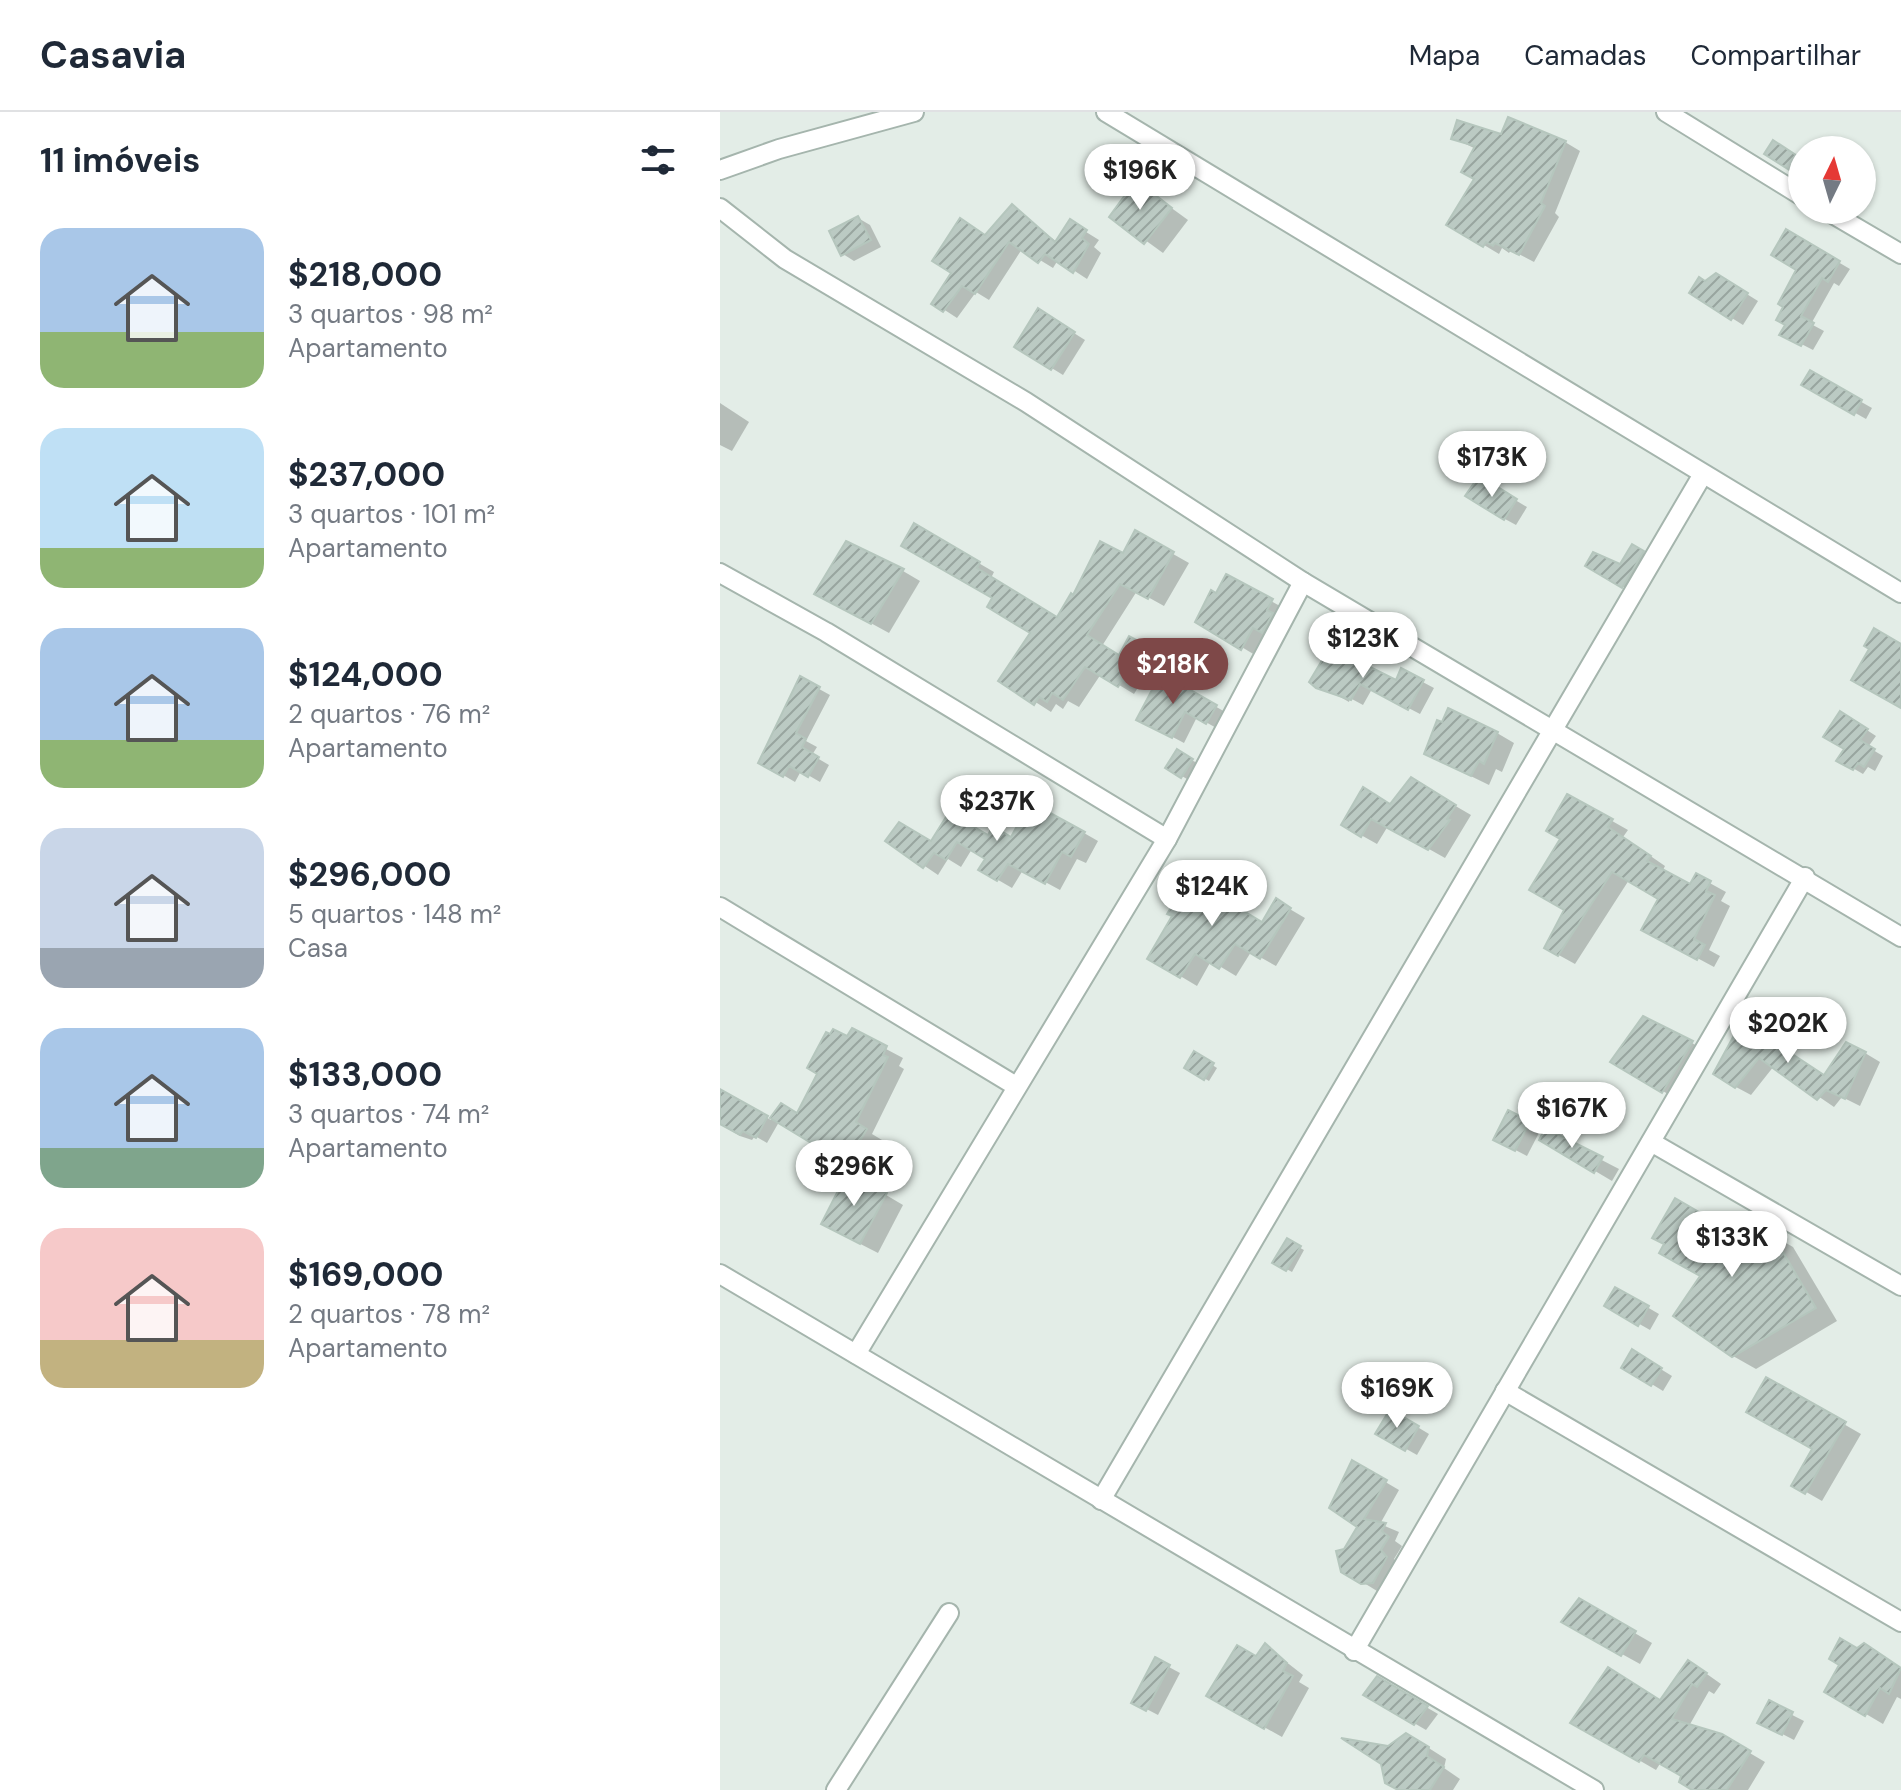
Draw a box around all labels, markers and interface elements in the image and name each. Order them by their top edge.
text: Casavia [40,30,186,80]
text: Mapa [1409,37,1480,74]
text: Camadas [1524,37,1647,74]
text: Compartilhar [1691,37,1861,74]
north arrow [1788,136,1876,224]
map controls [1788,136,1876,224]
text: 11 imóveis [40,138,200,183]
icon: filters [636,138,680,182]
pin: $196K [1084,144,1196,212]
text: $196K [1102,153,1178,187]
text: $218,000 [288,252,442,297]
icon: home [104,260,200,356]
text: 3 quartos · 98 m² [288,297,493,331]
text: Apartamento [288,331,448,365]
pin: $173K [1436,431,1548,499]
text: $173K [1456,440,1528,474]
text: $237,000 [288,452,445,497]
icon: home [104,460,200,556]
text: 3 quartos · 101 m² [288,497,495,531]
text: Apartamento [288,531,448,565]
pin: $123K [1307,612,1419,680]
text: $123K [1327,621,1399,655]
pin: $218K [1117,638,1229,706]
text: $218K [1136,647,1210,681]
text: $124,000 [288,652,443,697]
icon: home [104,660,200,756]
text: 2 quartos · 76 m² [288,697,490,731]
text: Apartamento [288,731,448,765]
pin: $237K [941,775,1053,843]
text: $237K [958,784,1036,818]
text: $296,000 [288,852,451,897]
icon: home [104,860,200,956]
pin: $124K [1156,860,1268,928]
text: $124K [1175,869,1249,903]
text: 5 quartos · 148 m² [288,897,501,931]
text: Casa [288,931,348,965]
pin: $202K [1732,997,1844,1065]
text: $202K [1748,1006,1828,1040]
text: $133,000 [288,1052,442,1097]
icon: home [104,1060,200,1156]
pin: $167K [1516,1082,1628,1150]
text: $167K [1536,1091,1608,1125]
text: 3 quartos · 74 m² [288,1097,489,1131]
text: Apartamento [288,1131,448,1165]
pin: $296K [798,1140,910,1208]
text: $296K [814,1149,894,1183]
pin: $133K [1676,1211,1788,1279]
text: $133K [1695,1220,1769,1254]
text: $169,000 [288,1252,444,1297]
icon: home [104,1260,200,1356]
text: 2 quartos · 78 m² [288,1297,490,1331]
text: Apartamento [288,1331,448,1365]
pin: $169K [1341,1362,1453,1430]
text: $169K [1360,1371,1434,1405]

